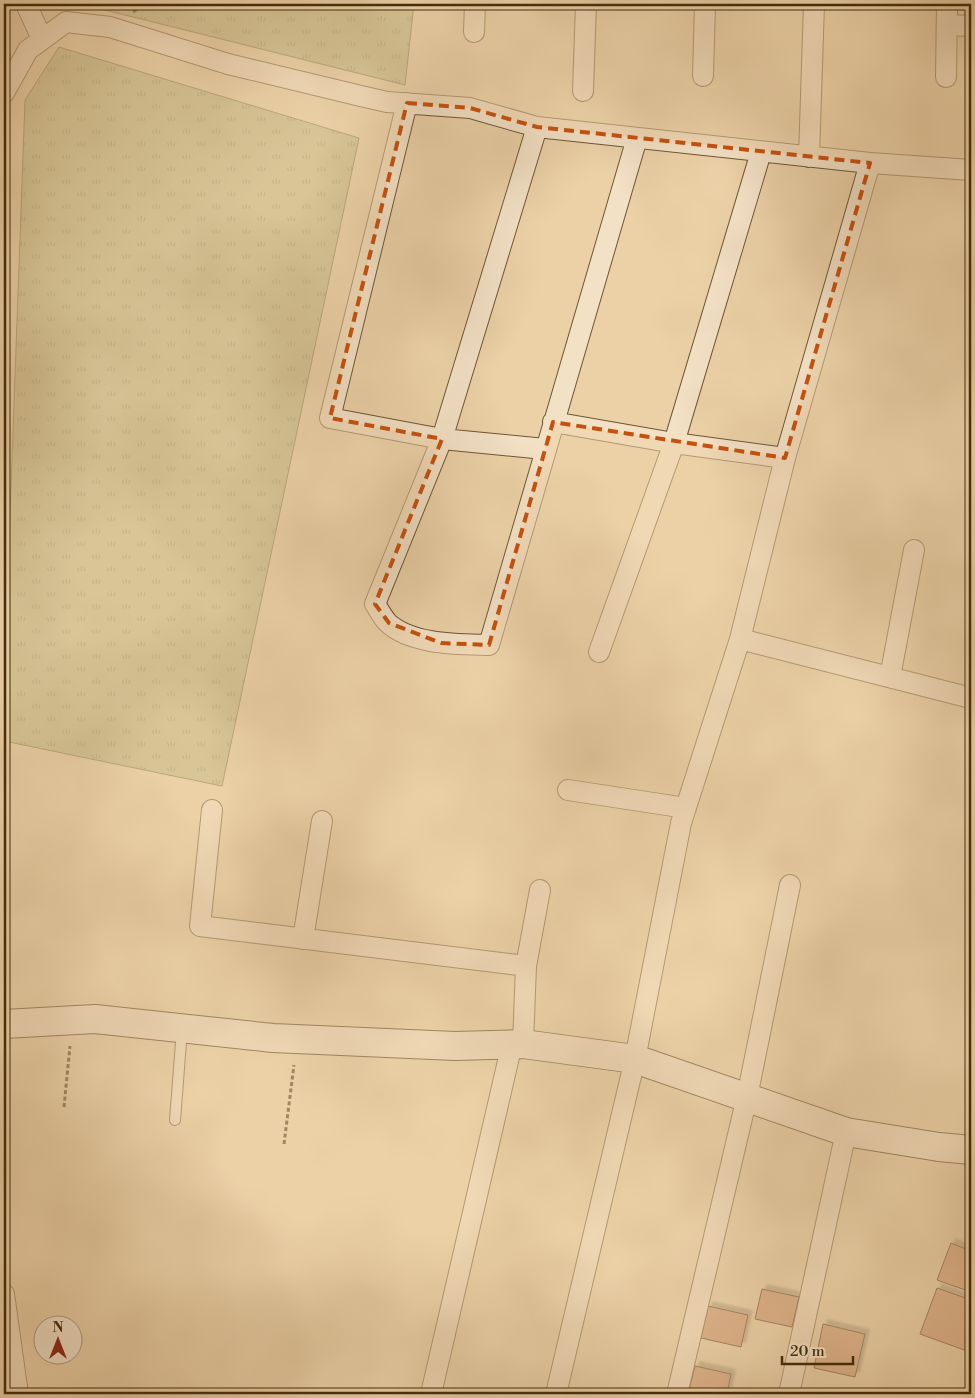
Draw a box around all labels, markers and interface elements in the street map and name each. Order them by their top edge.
north arrow [32,1316,82,1366]
text: N [52,1319,64,1337]
scale bar [782,1333,854,1365]
text: 20 m [790,1342,825,1361]

